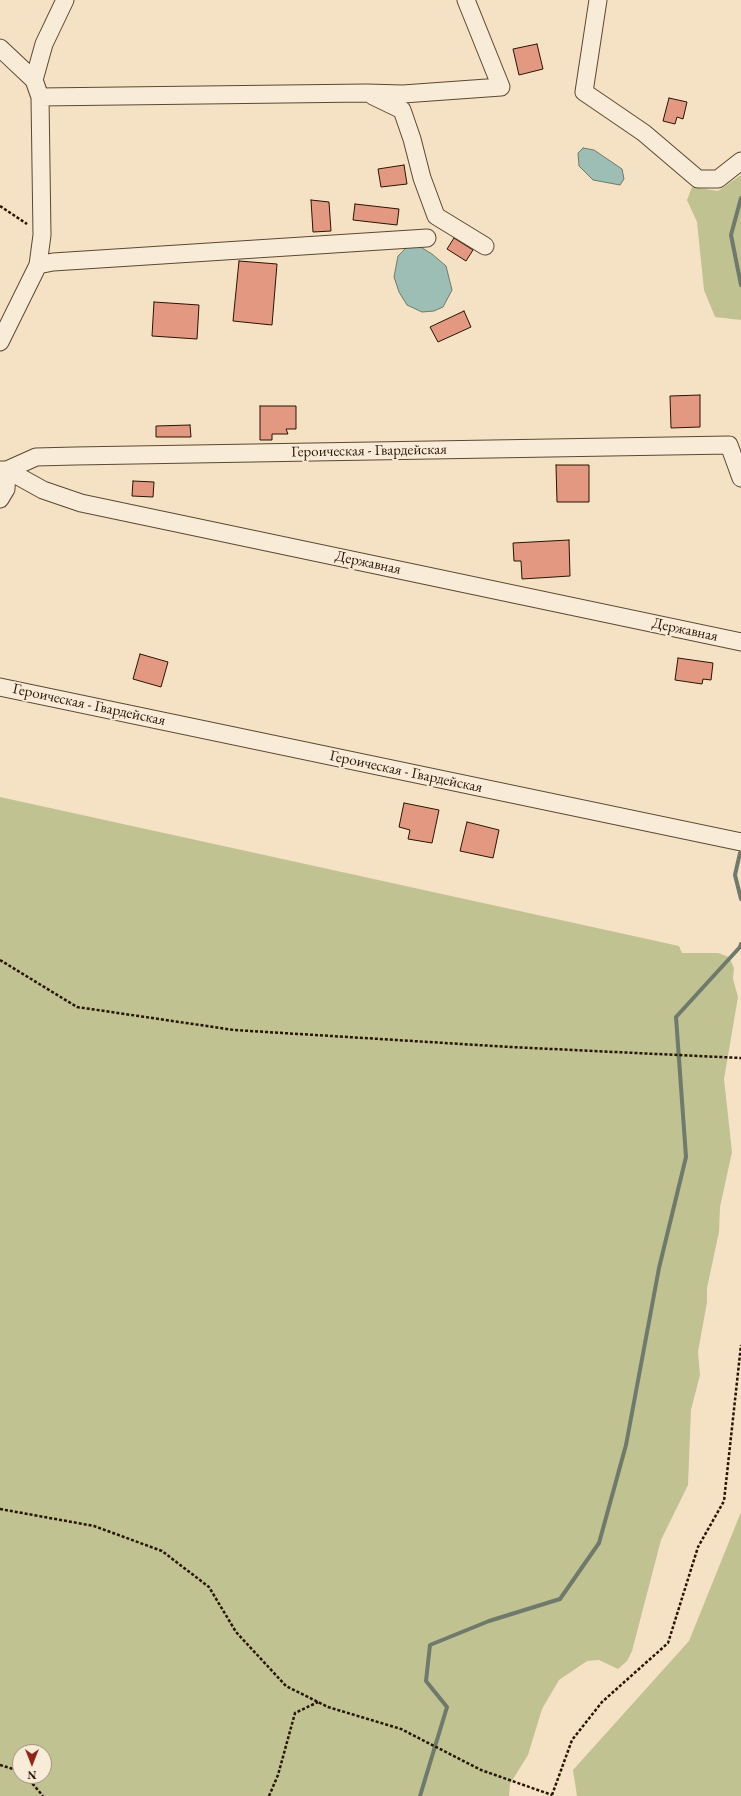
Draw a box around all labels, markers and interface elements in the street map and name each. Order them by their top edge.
street label: Героическая - Гвардейская [291,441,447,461]
street label: Державная [333,547,403,579]
street label: Державная [650,614,720,646]
street label: Героическая - Гвардейская [11,680,167,730]
street label: Героическая - Гвардейская [328,747,484,797]
north arrow [12,1744,52,1784]
text: N [28,1768,36,1782]

